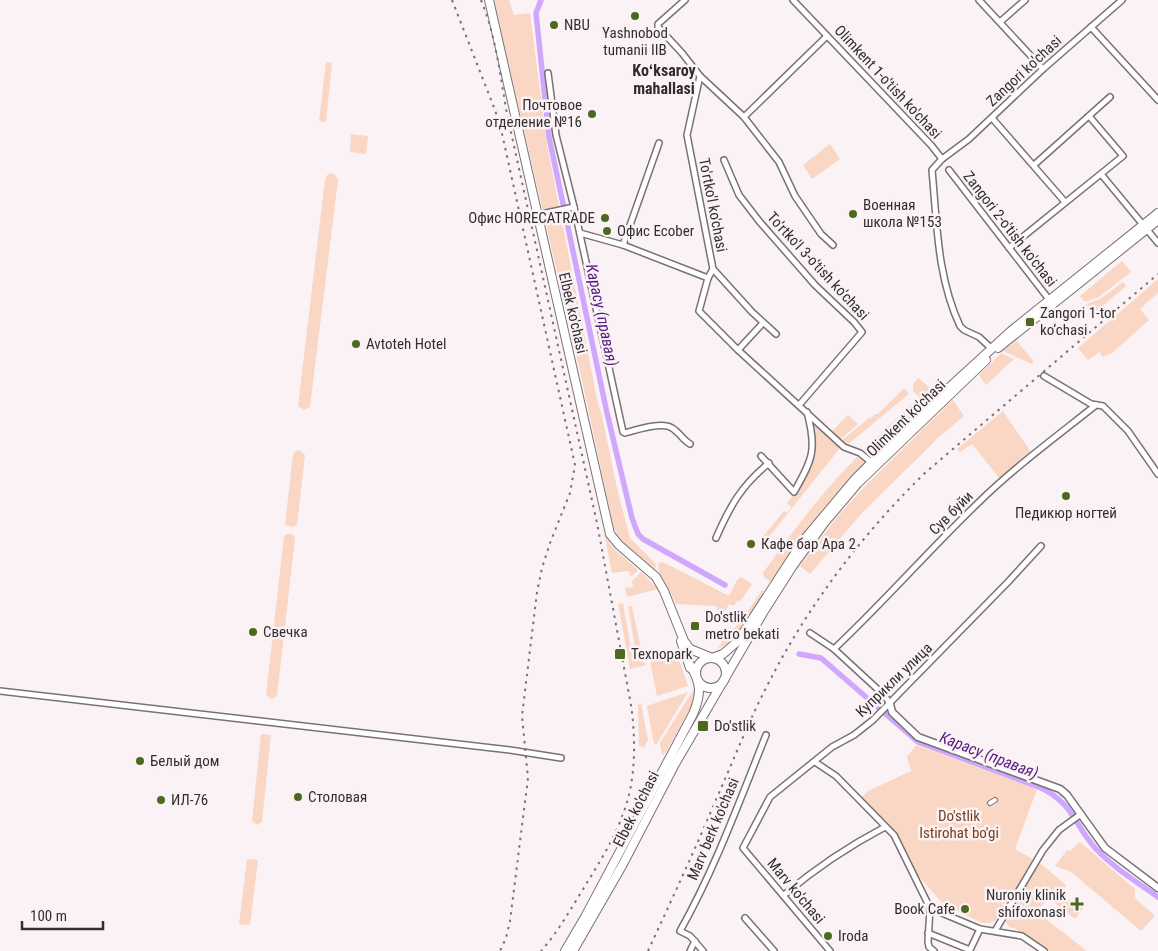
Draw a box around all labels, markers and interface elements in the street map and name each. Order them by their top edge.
marker: Yashnobod tumanii IIB [629,10,641,22]
place label: NBU [564,16,590,34]
marker: NBU [548,19,560,31]
street label: Olimkent 1-o'tish ko'chasi [831,21,945,143]
place label: Yashnobod tumanii IIB [602,24,668,59]
street label: Zangori ko'chasi [983,32,1065,110]
district label: Koʻksaroy mahallasi [632,61,696,98]
place label: Почтовое отделение №16 [485,96,582,131]
marker: Почтовое отделение №16 [586,108,598,120]
street label: To'rtko'l ko'chasi [695,156,731,254]
street label: Zangori 2-o'tish ko'chasi [959,168,1061,290]
place label: Военная школа №153 [863,196,942,231]
street label: To'rtko'l 3-o'tish ko'chasi [763,208,873,324]
marker: Военная школа №153 [847,208,859,220]
place label: Офис HORECATRADE [468,209,595,227]
marker: Офис HORECATRADE [599,212,611,224]
place label: Офис Ecober [617,222,695,240]
marker: Офис Ecober [601,225,613,237]
water label: Карасу (правая) [582,262,622,368]
street label: Elbek ko'chasi [555,271,591,355]
place label: Zangori 1-tor ko‘chasi [1040,304,1117,339]
marker: Zangori 1-tor ko‘chasi [1024,316,1036,328]
place label: Avtoteh Hotel [366,335,446,353]
marker: Avtoteh Hotel [350,338,362,350]
street label: Olimkent ko'chasi [863,376,949,460]
street label: Сув буйи [925,487,977,539]
marker: Педикюр ногтей [1060,490,1072,502]
place label: Педикюр ногтей [1015,504,1117,522]
place label: Кафе бар Ара 2 [761,535,856,553]
marker: Кафе бар Ара 2 [745,538,757,550]
place label: Do'stlik metro bekati [705,608,779,643]
marker: Do'stlik metro bekati [689,620,701,632]
place label: Свечка [263,623,308,641]
marker: Свечка [247,626,259,638]
street label: Куприкли улица [852,639,936,721]
place label: Texnopark [631,645,693,663]
marker: Texnopark [613,647,627,661]
place label: Do'stlik [714,717,756,735]
marker: Do'stlik [696,719,710,733]
water label: Карасу (правая) [937,727,1041,783]
place label: Белый дом [150,752,219,770]
marker: Белый дом [134,755,146,767]
street label: Elbek ko'chasi [609,768,663,850]
street label: Marv berk ko'chasi [683,775,743,883]
place label: Столовая [308,788,367,806]
place label: ИЛ-76 [171,791,208,809]
marker: Столовая [292,791,304,803]
marker: ИЛ-76 [155,794,167,806]
park label: Do'stlik Istirohat bo'gi [919,807,999,842]
street label: Marv ko'chasi [763,854,829,928]
place label: Nuroniy klinik shifoxonasi [986,886,1066,921]
marker: Nuroniy klinik shifoxonasi [1070,897,1084,911]
scale bar [22,898,104,930]
place label: Book Cafe [894,900,955,918]
marker: Book Cafe [959,903,971,915]
text: 100 m [30,907,67,925]
place label: Iroda [838,927,868,945]
marker: Iroda [822,930,834,942]

